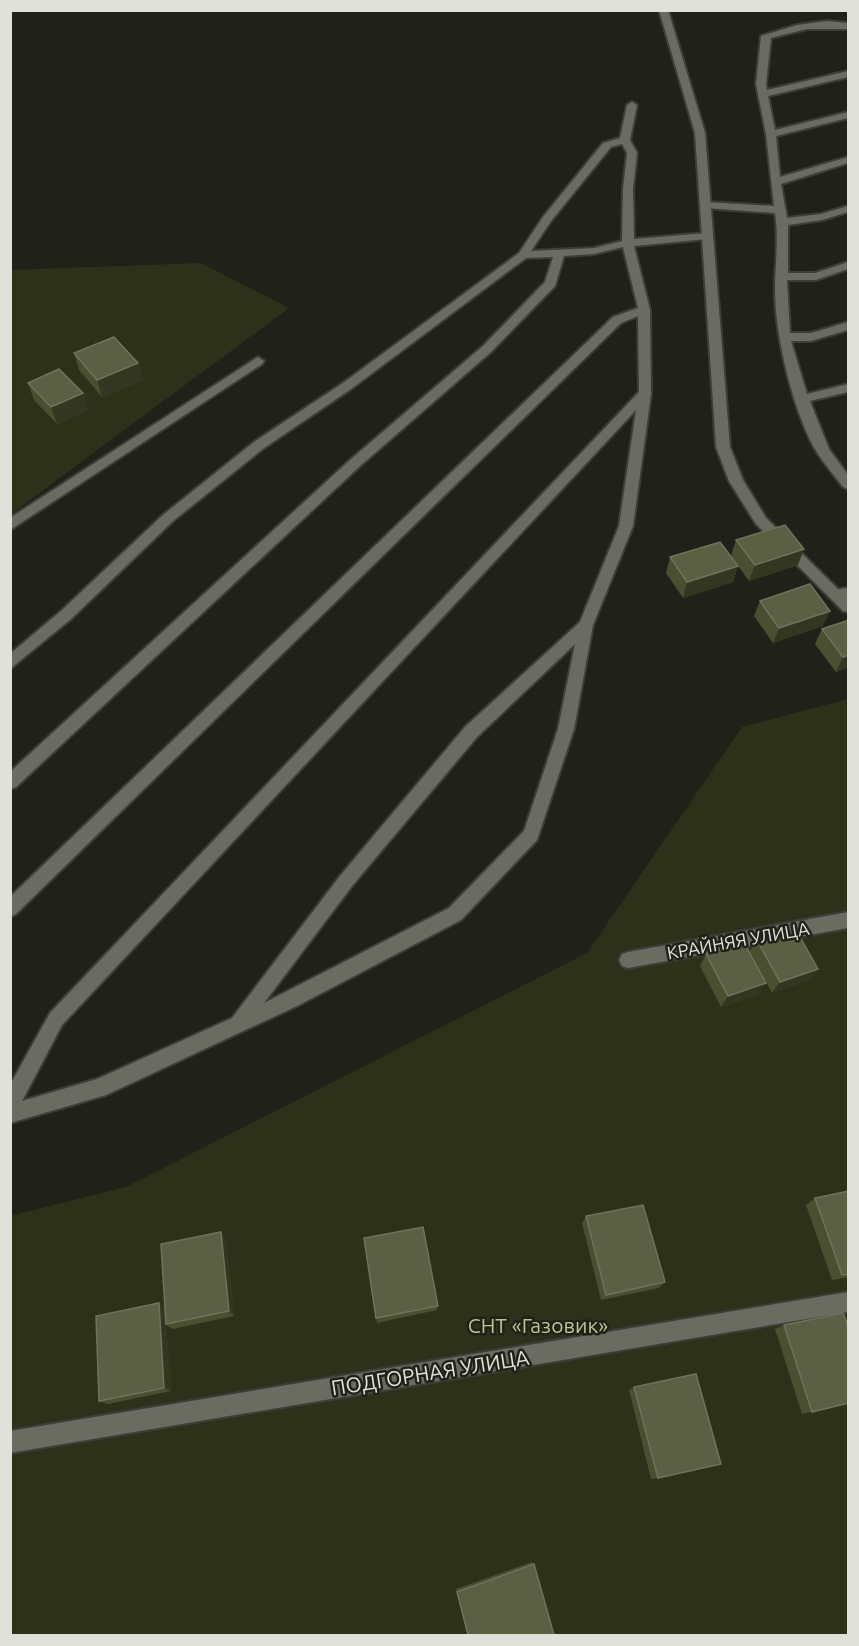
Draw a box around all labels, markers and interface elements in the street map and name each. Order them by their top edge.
street label: КРАЙНЯЯ УЛИЦА [665,918,811,962]
park label: СНТ «Газовик» [468,1313,608,1337]
street label: ПОДГОРНАЯ УЛИЦА [329,1344,531,1399]

